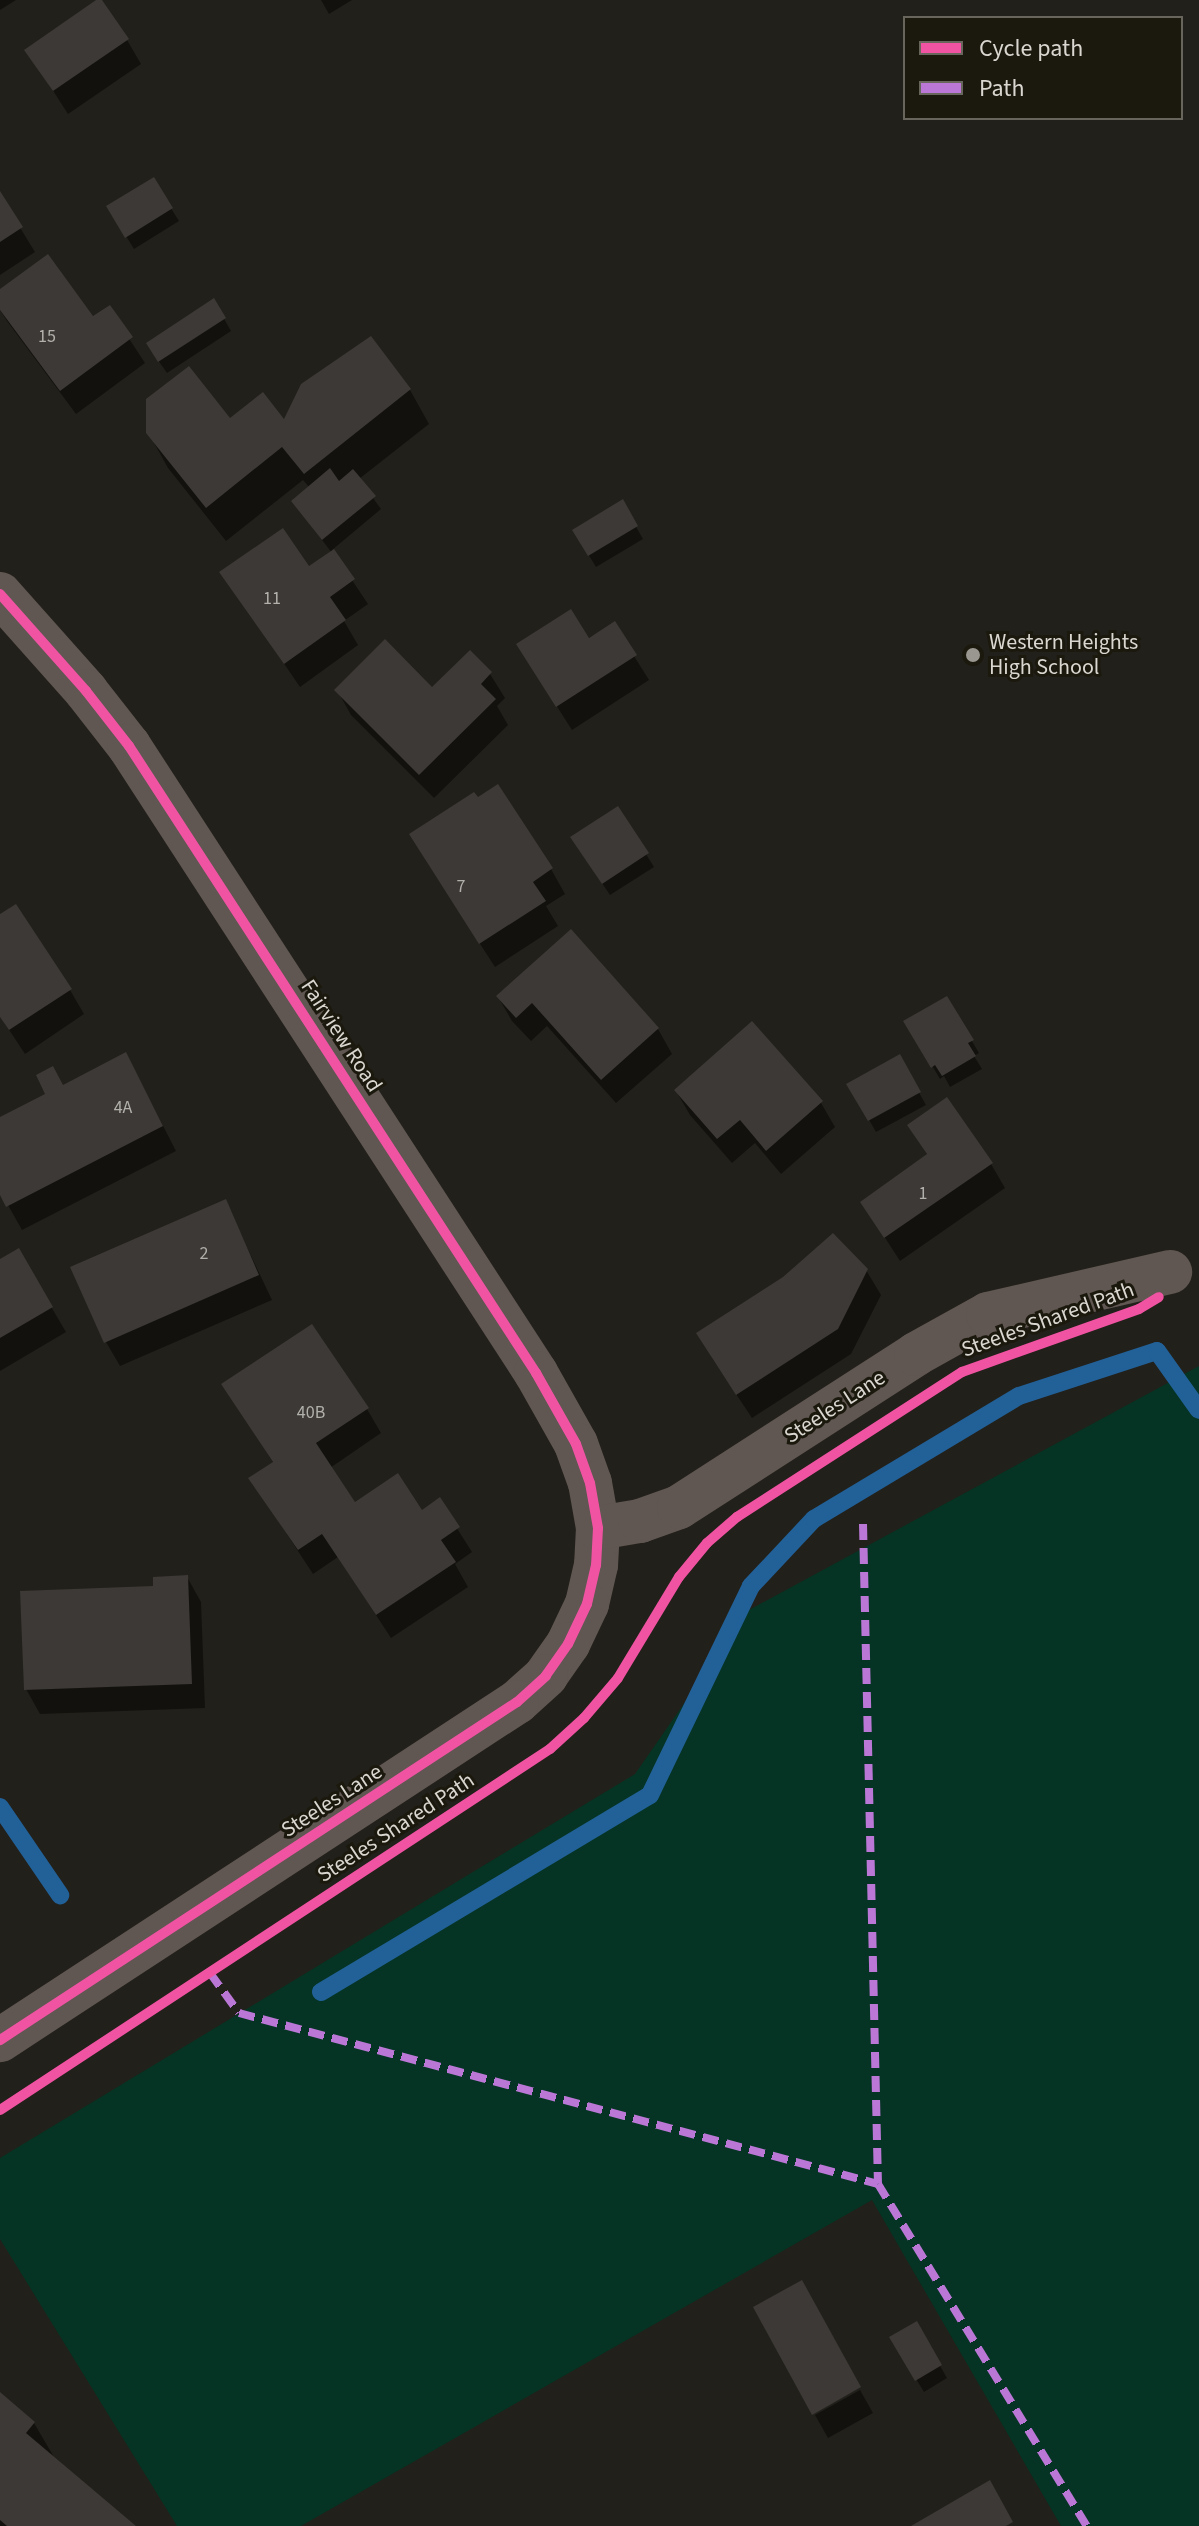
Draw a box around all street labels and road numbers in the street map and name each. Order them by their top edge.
street label: Fairview Road [295,975,387,1097]
street label: Steeles Shared Path [958,1277,1138,1363]
street label: Steeles Lane [780,1365,890,1449]
street label: Steeles Lane [277,1759,387,1843]
street label: Steeles Shared Path [313,1767,479,1889]

